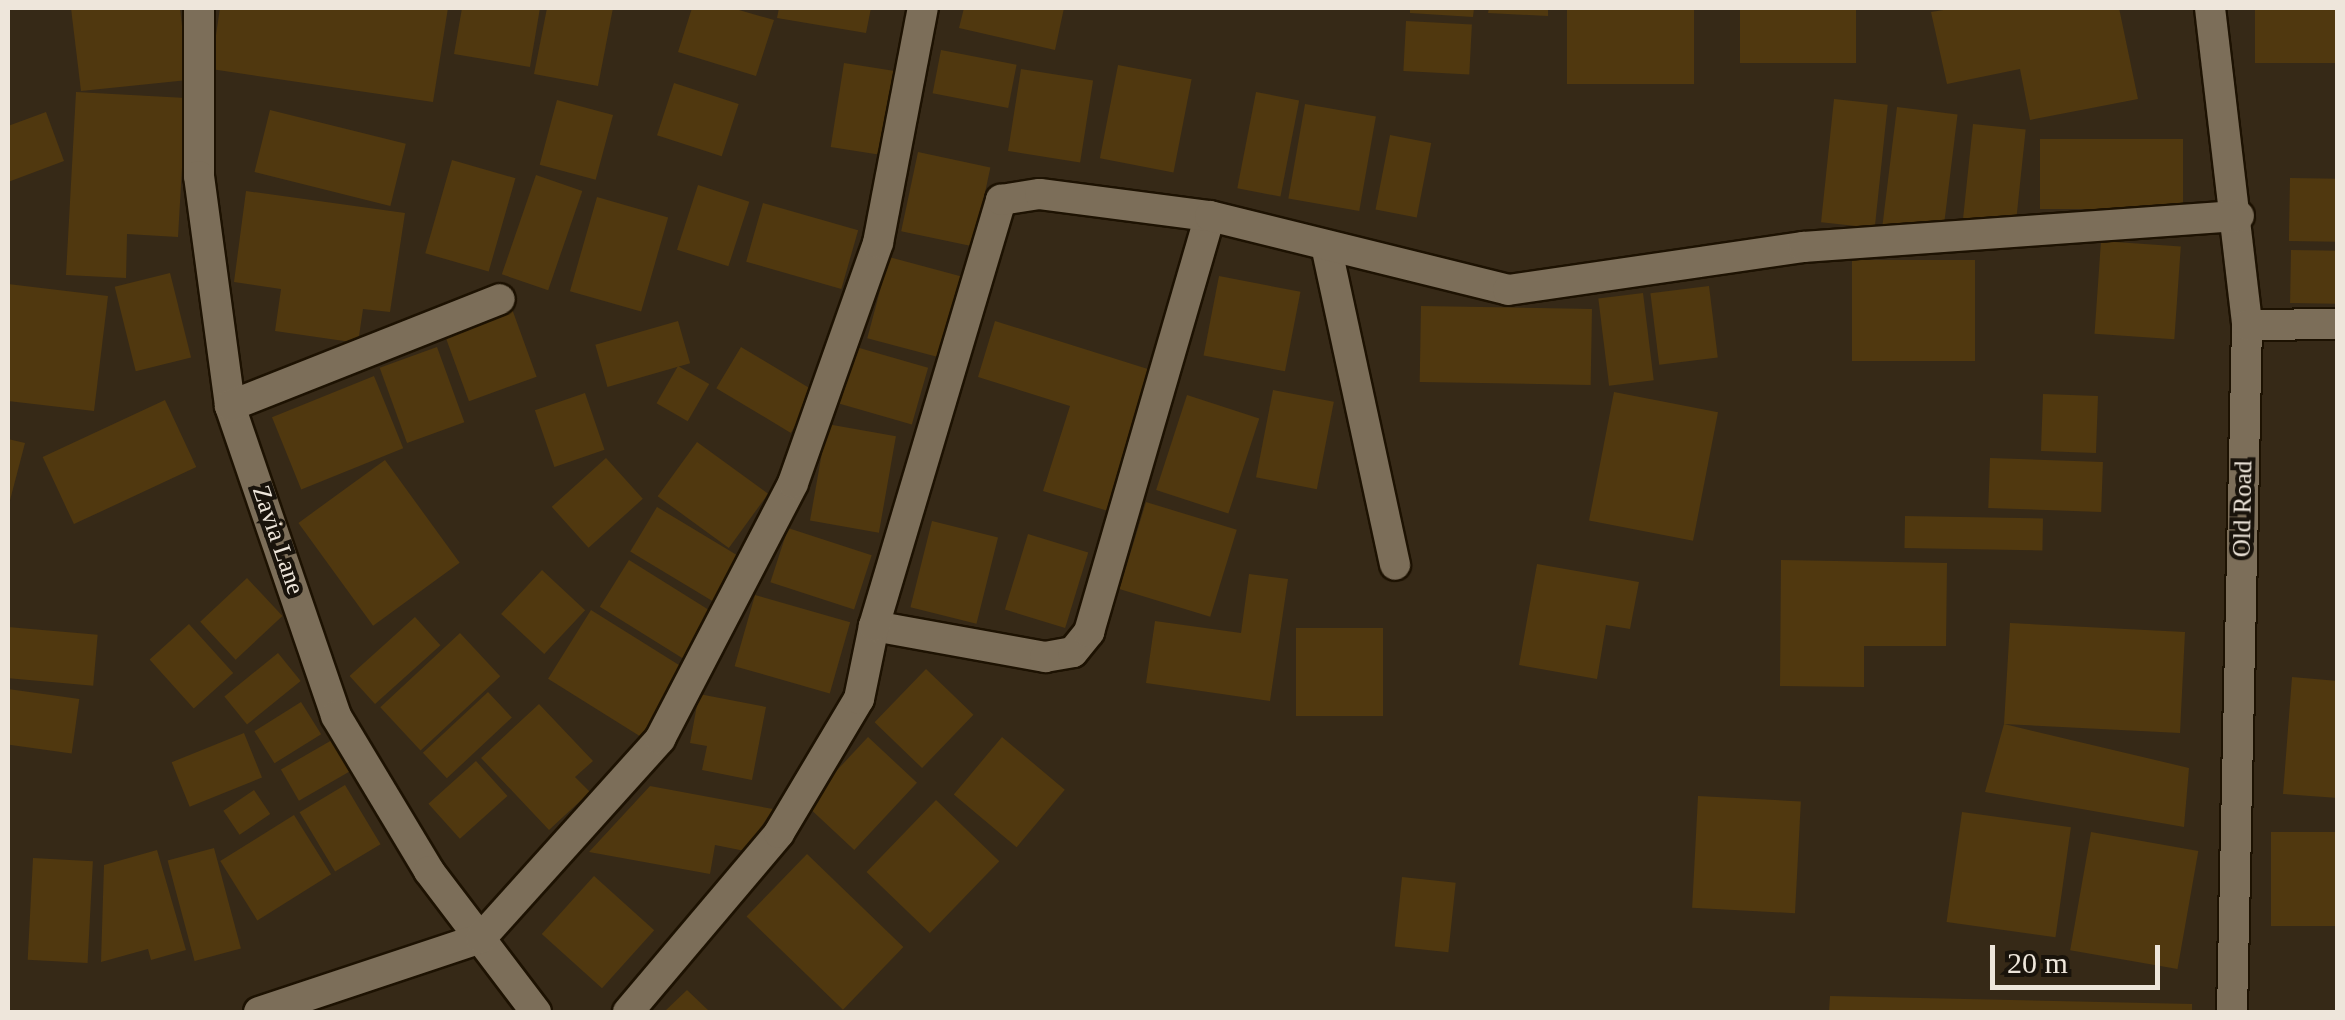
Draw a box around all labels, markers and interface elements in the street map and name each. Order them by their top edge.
street label: Old Road [2227,460,2259,558]
street label: Zavia Lane [245,482,311,598]
scale bar [1995,925,2165,987]
text: 20 m [2007,946,2068,979]

